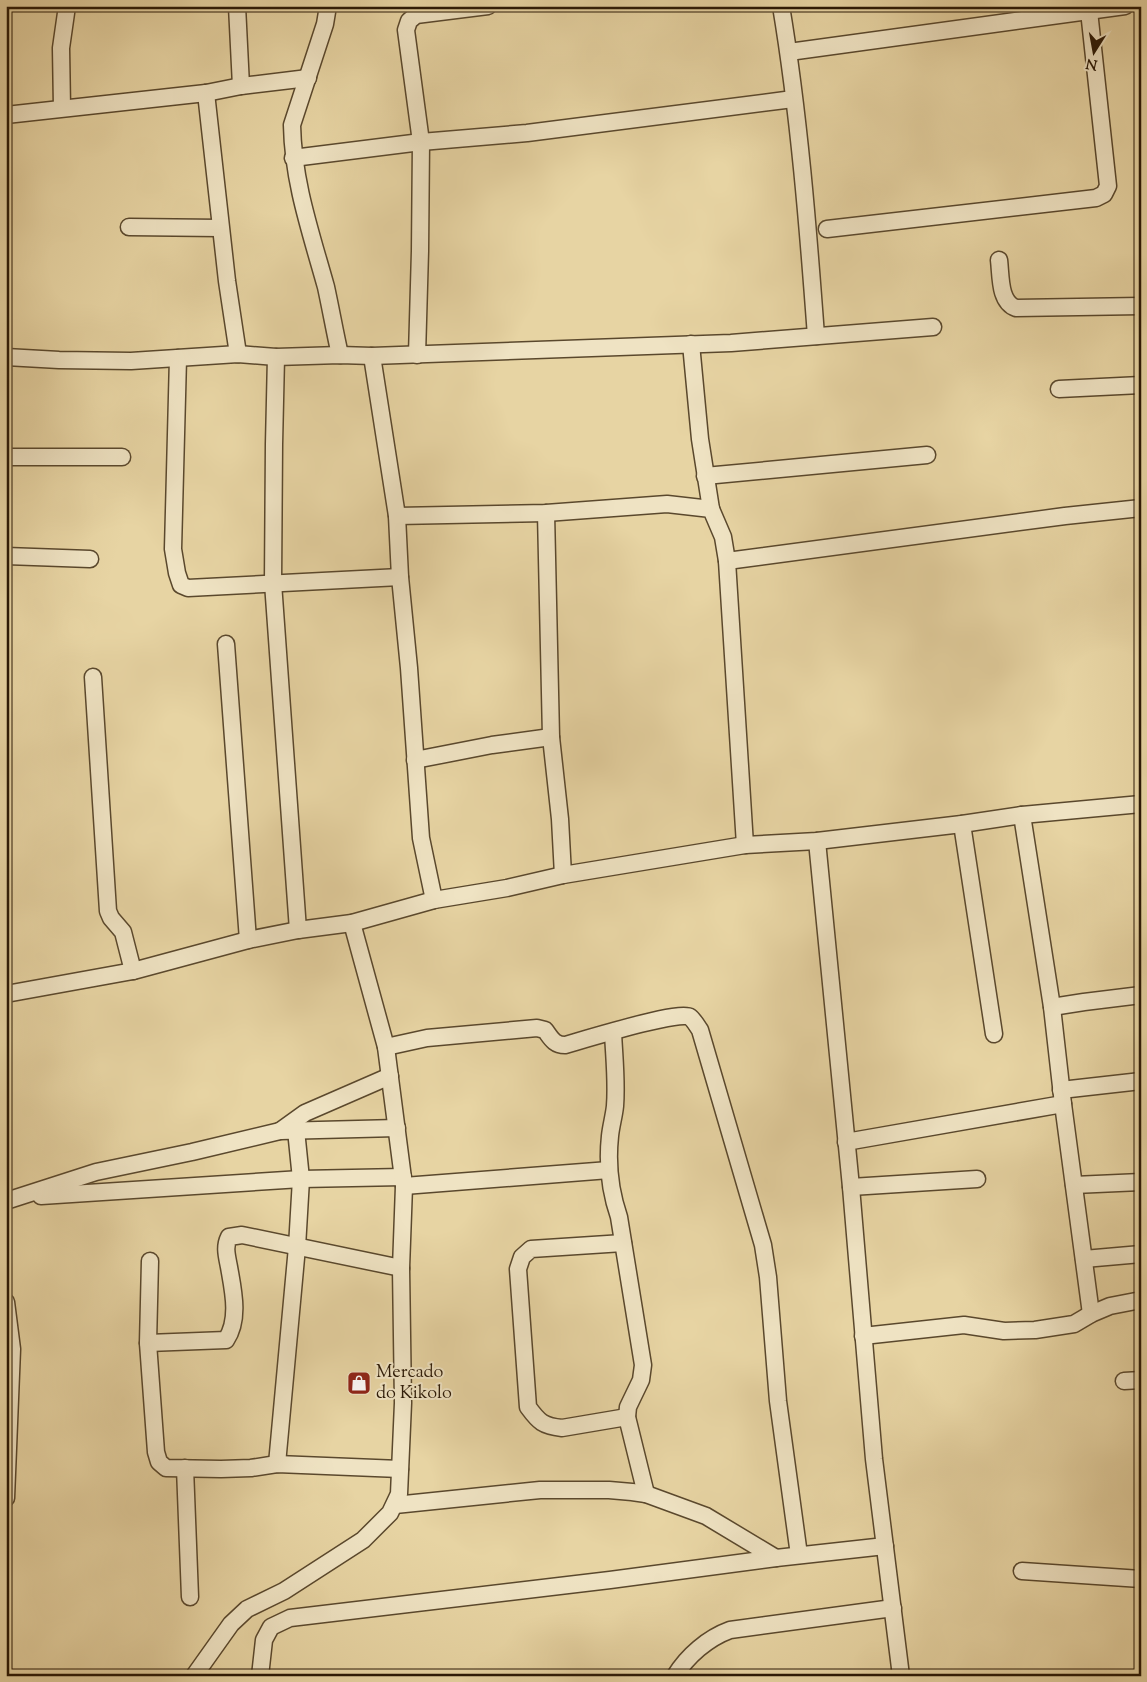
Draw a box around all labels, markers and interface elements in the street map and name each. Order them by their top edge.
north arrow [1070,28,1120,78]
text: N [1085,52,1099,74]
place label: Mercado do Kikolo [376,1360,452,1407]
shop icon: Mercado do Kikolo [346,1370,372,1396]

